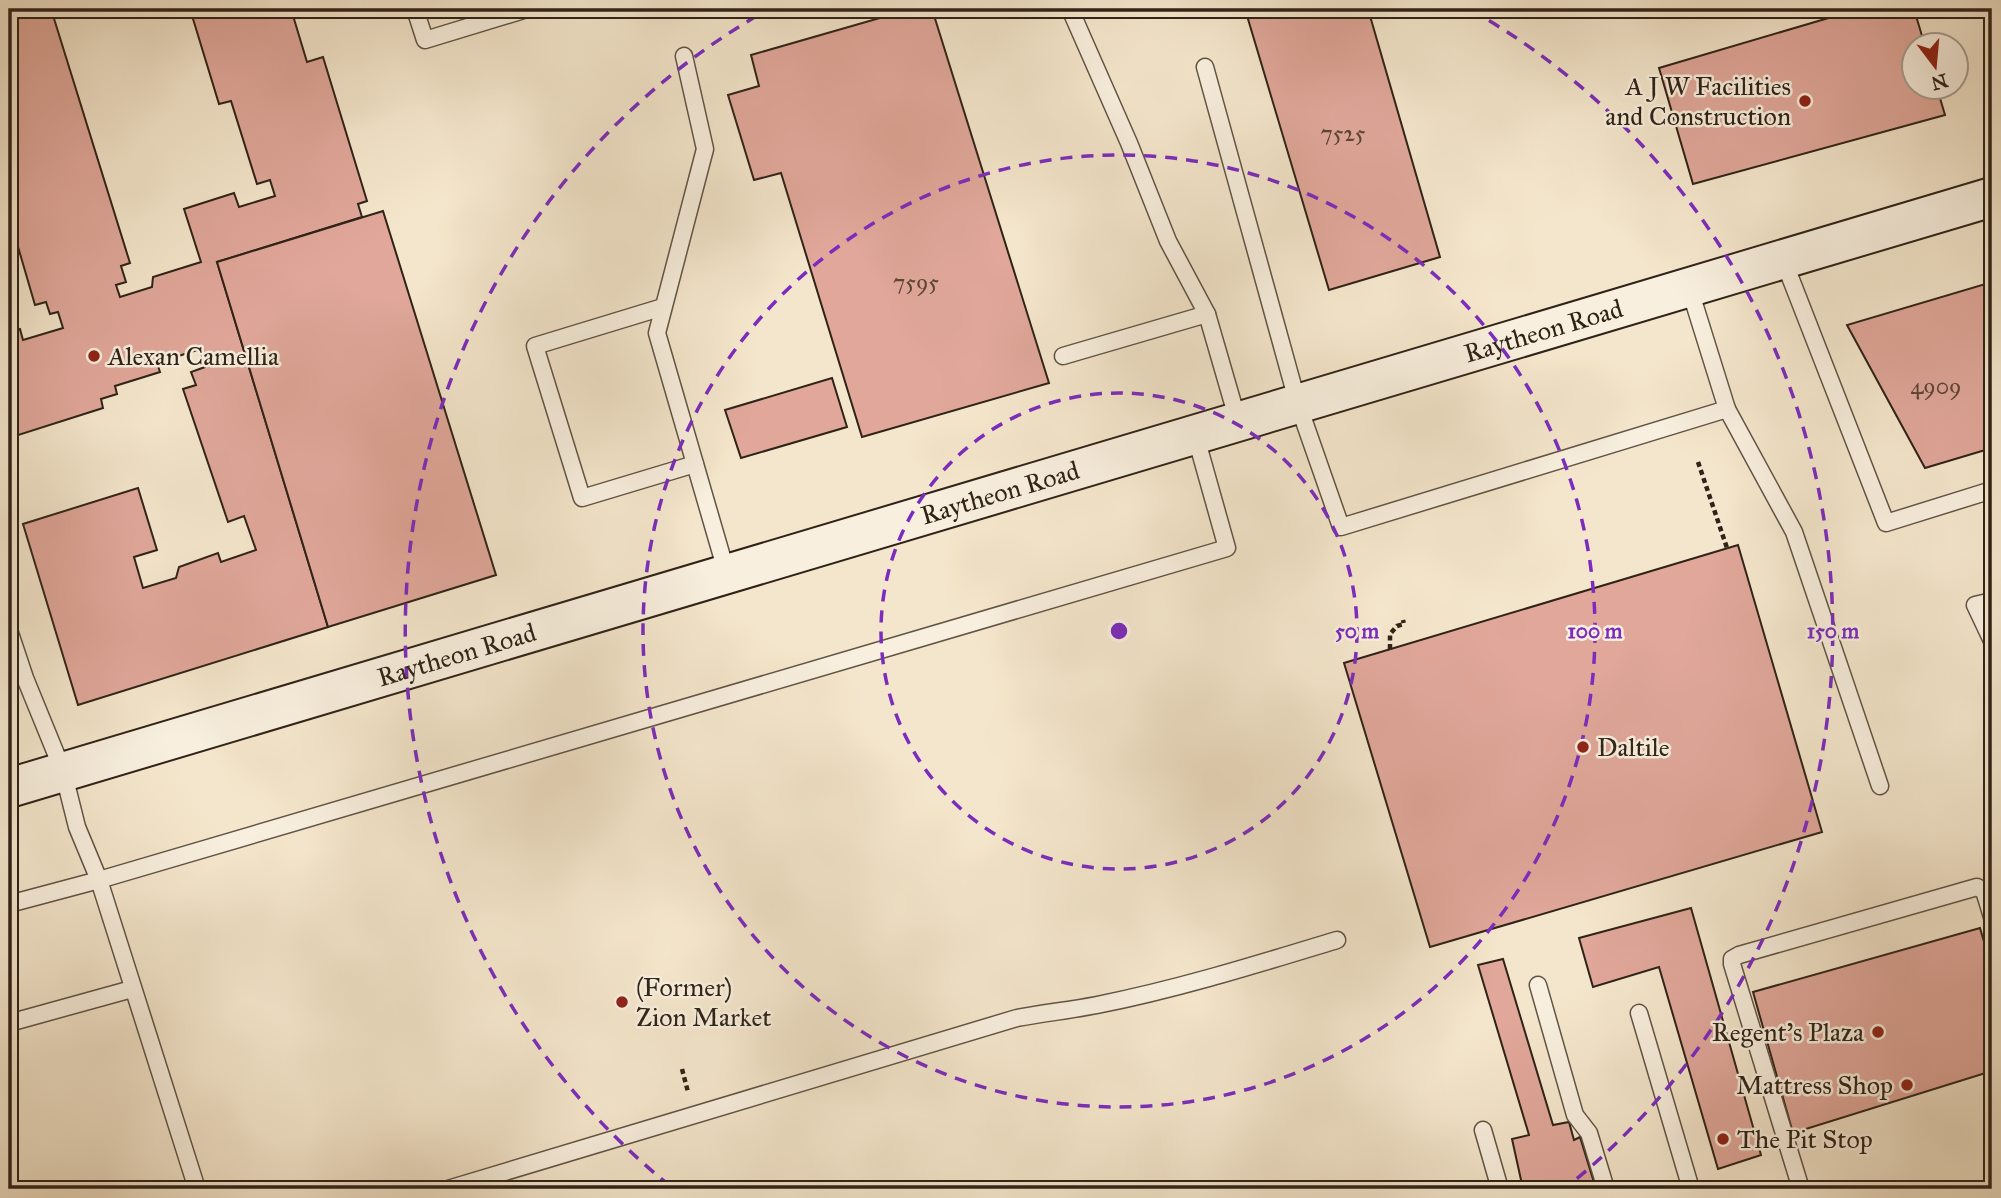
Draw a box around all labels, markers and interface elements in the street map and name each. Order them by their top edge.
north arrow [1899,32,1969,102]
text: N [1929,69,1950,95]
place label: A J W Facilities and Construction [1605,70,1791,132]
marker: A J W Facilities and Construction [1797,93,1813,109]
house number: 7525 [1321,119,1366,147]
house number: 7595 [893,268,939,296]
street label: Raytheon Road [1460,292,1626,369]
place label: Alexan Camellia [107,340,279,372]
marker: Alexan Camellia [86,348,102,364]
house number: 4909 [1911,372,1961,400]
street label: Raytheon Road [917,454,1083,531]
street label: Raytheon Road [373,616,540,693]
text: 50 m [1335,618,1379,644]
text: 100 m [1568,618,1623,644]
text: 150 m [1807,618,1859,644]
centre of rings [1107,619,1131,643]
place label: Daltile [1597,731,1670,763]
marker: Daltile [1575,739,1591,755]
place label: (Former) Zion Market [636,971,771,1033]
marker: (Former) Zion Market [614,994,630,1010]
place label: Regent's Plaza [1712,1016,1864,1048]
marker: Regent's Plaza [1870,1024,1886,1040]
place label: Mattress Shop [1736,1069,1893,1101]
marker: Mattress Shop [1899,1077,1915,1093]
place label: The Pit Stop [1737,1123,1873,1155]
marker: The Pit Stop [1715,1131,1731,1147]

